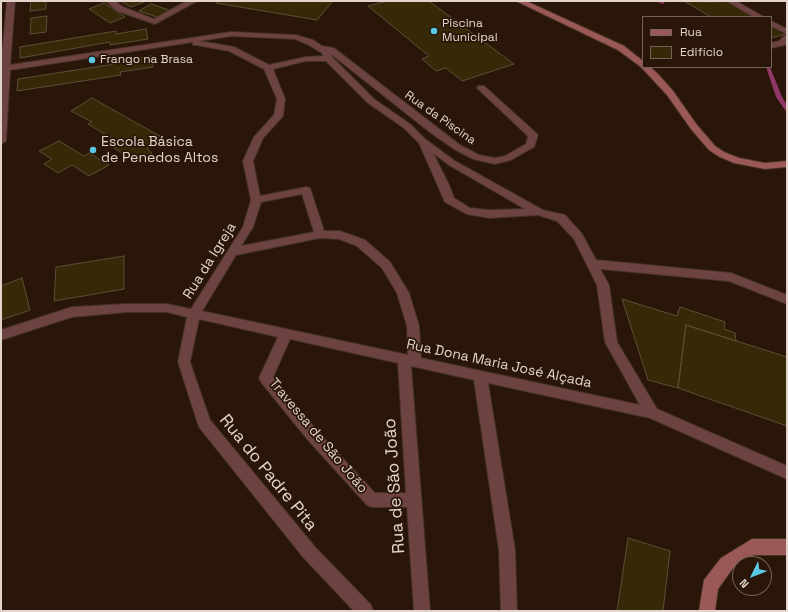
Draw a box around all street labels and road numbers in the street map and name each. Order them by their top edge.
street label: Rua da Piscina [402,88,478,148]
street label: Rua da Igreja [180,220,240,302]
street label: Rua Dona Maria José Alçada [405,336,593,392]
street label: Travessa de São João [265,375,371,497]
street label: Rua do Padre Pita [215,411,321,535]
street label: Rua de São João [380,418,410,554]

